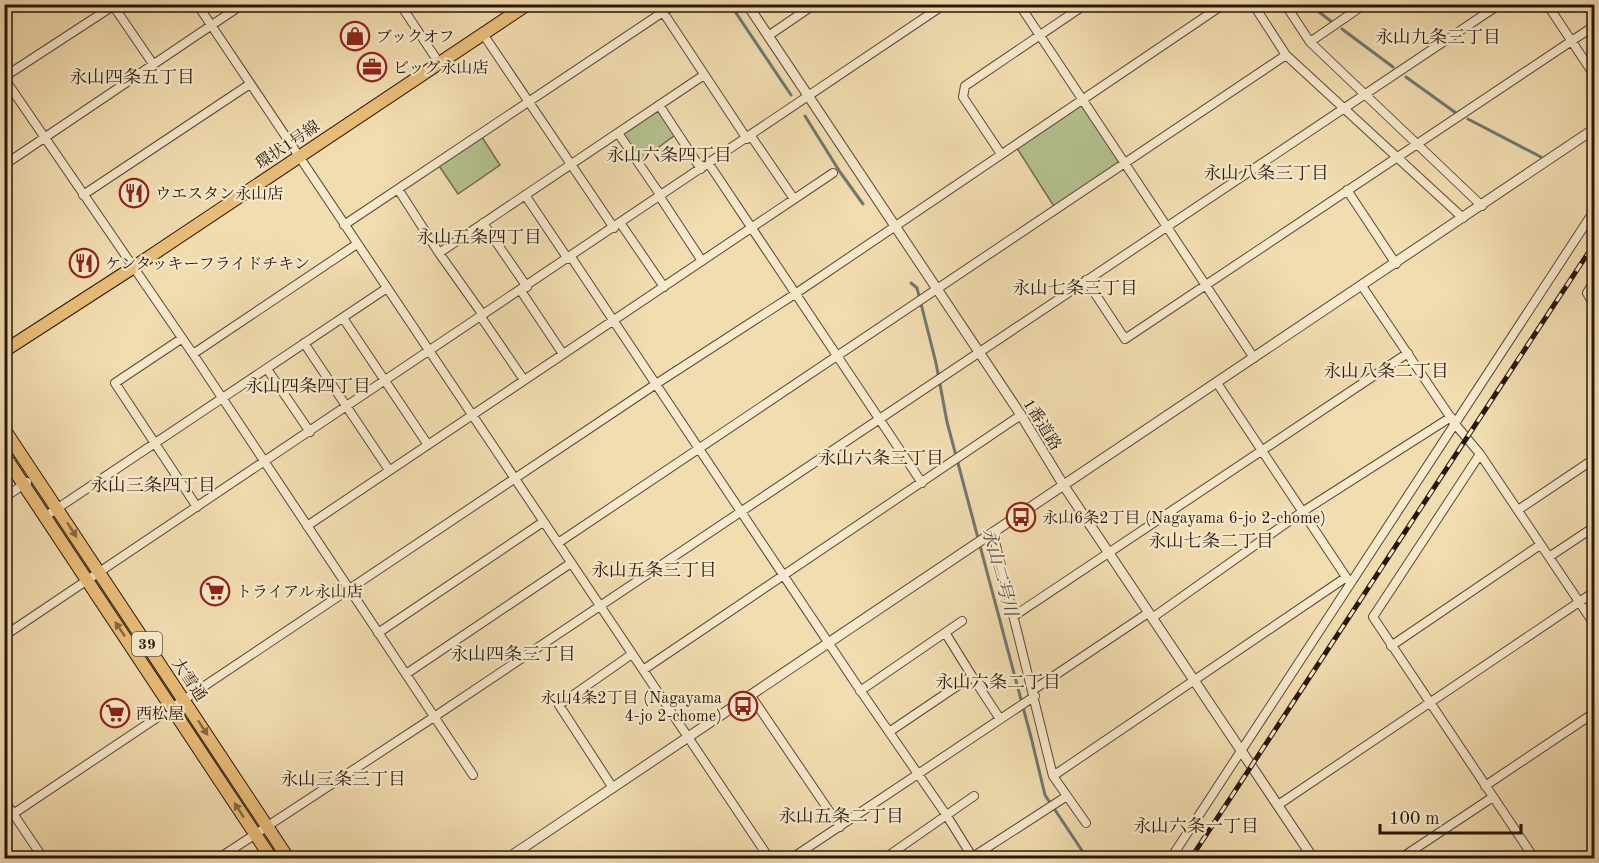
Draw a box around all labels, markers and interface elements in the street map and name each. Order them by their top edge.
shop icon: ブックオフ [339,20,371,52]
district label: 永山九条三丁目 [1375,27,1501,47]
place label: ブックオフ [376,29,454,46]
office icon: ビッグ永山店 [356,51,388,83]
place label: ビッグ永山店 [393,59,488,77]
district label: 永山四条五丁目 [69,67,195,87]
street label: 環状1号線 [252,117,323,173]
district label: 永山六条四丁目 [606,145,732,165]
district label: 永山八条三丁目 [1203,163,1329,183]
restaurant icon: ウエスタン永山店 [118,177,150,209]
place label: ウエスタン永山店 [155,185,283,203]
district label: 永山五条四丁目 [416,227,542,247]
restaurant icon: ケンタッキーフライドチキン [68,247,100,279]
place label: ケンタッキーフライドチキン [105,256,310,273]
district label: 永山七条三丁目 [1012,278,1138,298]
district label: 永山八条二丁目 [1323,361,1449,381]
district label: 永山四条四丁目 [245,376,371,396]
street label: 1番道路 [1019,395,1065,454]
district label: 永山六条三丁目 [818,448,944,468]
district label: 永山三条四丁目 [90,475,216,495]
bus stop icon: 永山6条2丁目 (Nagayama 6-jo 2-chome) [1005,501,1037,533]
place label: 永山6条2丁目 (Nagayama 6-jo 2-chome) [1042,509,1326,527]
one-way arrow [66,522,78,538]
water label: 永山二号川 [979,526,1022,620]
district label: 永山七条二丁目 [1148,531,1274,551]
district label: 永山五条三丁目 [591,560,717,580]
supermarket icon: トライアル永山店 [199,575,231,607]
place label: トライアル永山店 [236,583,362,601]
one-way arrow [115,621,126,637]
road number: 39 [132,632,162,656]
district label: 永山四条三丁目 [450,644,576,664]
street label: 大雪通 [168,655,210,704]
district label: 永山六条二丁目 [935,672,1061,692]
place label: 永山4条2丁目 (Nagayama 4-jo 2-chome) [540,689,722,725]
bus stop icon: 永山4条2丁目 (Nagayama 4-jo 2-chome) [727,690,759,722]
supermarket icon: 西松屋 [99,697,131,729]
place label: 西松屋 [136,705,184,723]
one-way arrow [197,720,208,736]
district label: 永山三条三丁目 [280,769,406,789]
scale bar [1380,797,1521,835]
one-way arrow [233,802,245,818]
district label: 永山五条二丁目 [778,806,904,826]
text: 100 m [1389,810,1440,828]
district label: 永山六条一丁目 [1133,816,1259,836]

